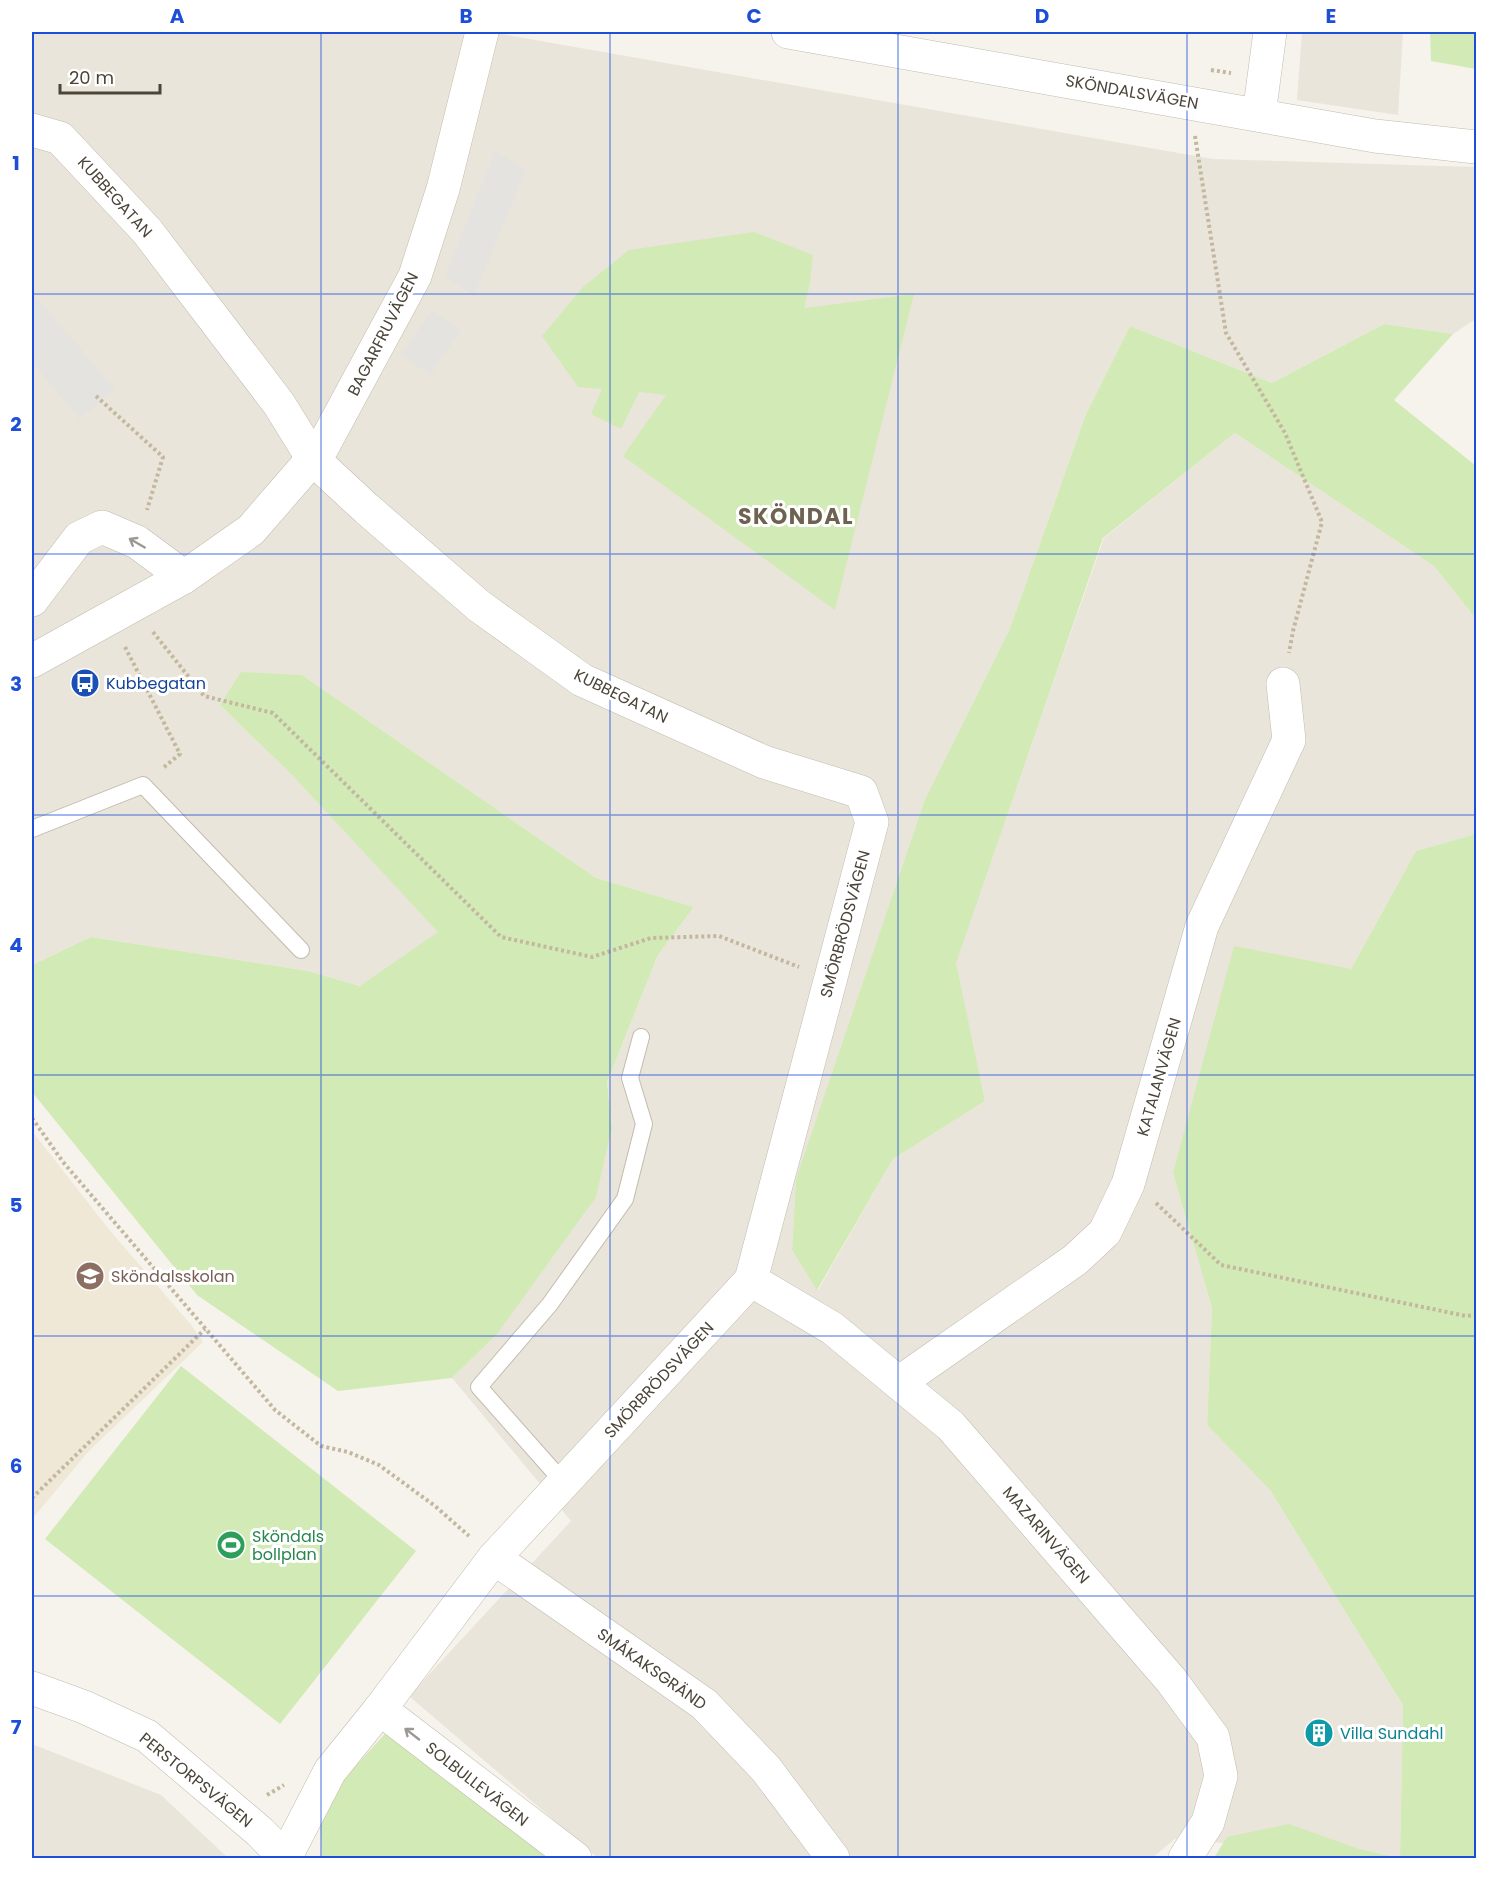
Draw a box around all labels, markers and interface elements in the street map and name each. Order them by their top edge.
text: A [170,2,185,30]
text: B [459,2,473,30]
text: C [746,2,762,30]
text: D [1035,2,1049,30]
text: E [1326,2,1336,30]
scale bar [60,57,160,95]
text: 20 m [69,65,114,90]
street label: SKÖNDALSVÄGEN [1064,69,1200,115]
text: 1 [12,149,20,177]
street label: KUBBEGATAN [72,151,158,243]
street label: BAGARFRUVÄGEN [342,268,424,400]
text: 2 [10,410,22,438]
district label: SKÖNDAL [738,501,854,532]
one-way arrow [129,537,146,549]
street label: KUBBEGATAN [570,663,672,729]
bus stop icon: Kubbegatan [69,667,101,699]
text: 3 [10,670,22,698]
place label: Kubbegatan [106,672,206,695]
street label: SMÖRBRÖDSVÄGEN [814,848,876,1000]
text: 4 [9,931,23,959]
street label: KATALANVÄGEN [1131,1015,1187,1139]
text: 5 [10,1191,23,1219]
school or university icon: Sköndalsskolan [74,1260,106,1292]
place label: Sköndalsskolan [111,1265,235,1288]
street label: SMÖRBRÖDSVÄGEN [599,1317,719,1443]
text: 6 [10,1452,22,1480]
street label: MAZARINVÄGEN [997,1481,1095,1589]
place label: Sköndals bollplan [252,1525,324,1566]
sports icon: Sköndals bollplan [215,1529,247,1561]
street label: SMÅKAKSGRÄND [593,1623,711,1715]
text: 7 [11,1713,22,1741]
building icon: Villa Sundahl [1303,1717,1335,1749]
place label: Villa Sundahl [1340,1722,1443,1745]
street label: PERSTORPSVÄGEN [134,1727,258,1833]
one-way arrow [404,1727,420,1740]
street label: SOLBULLEVÄGEN [421,1736,533,1832]

